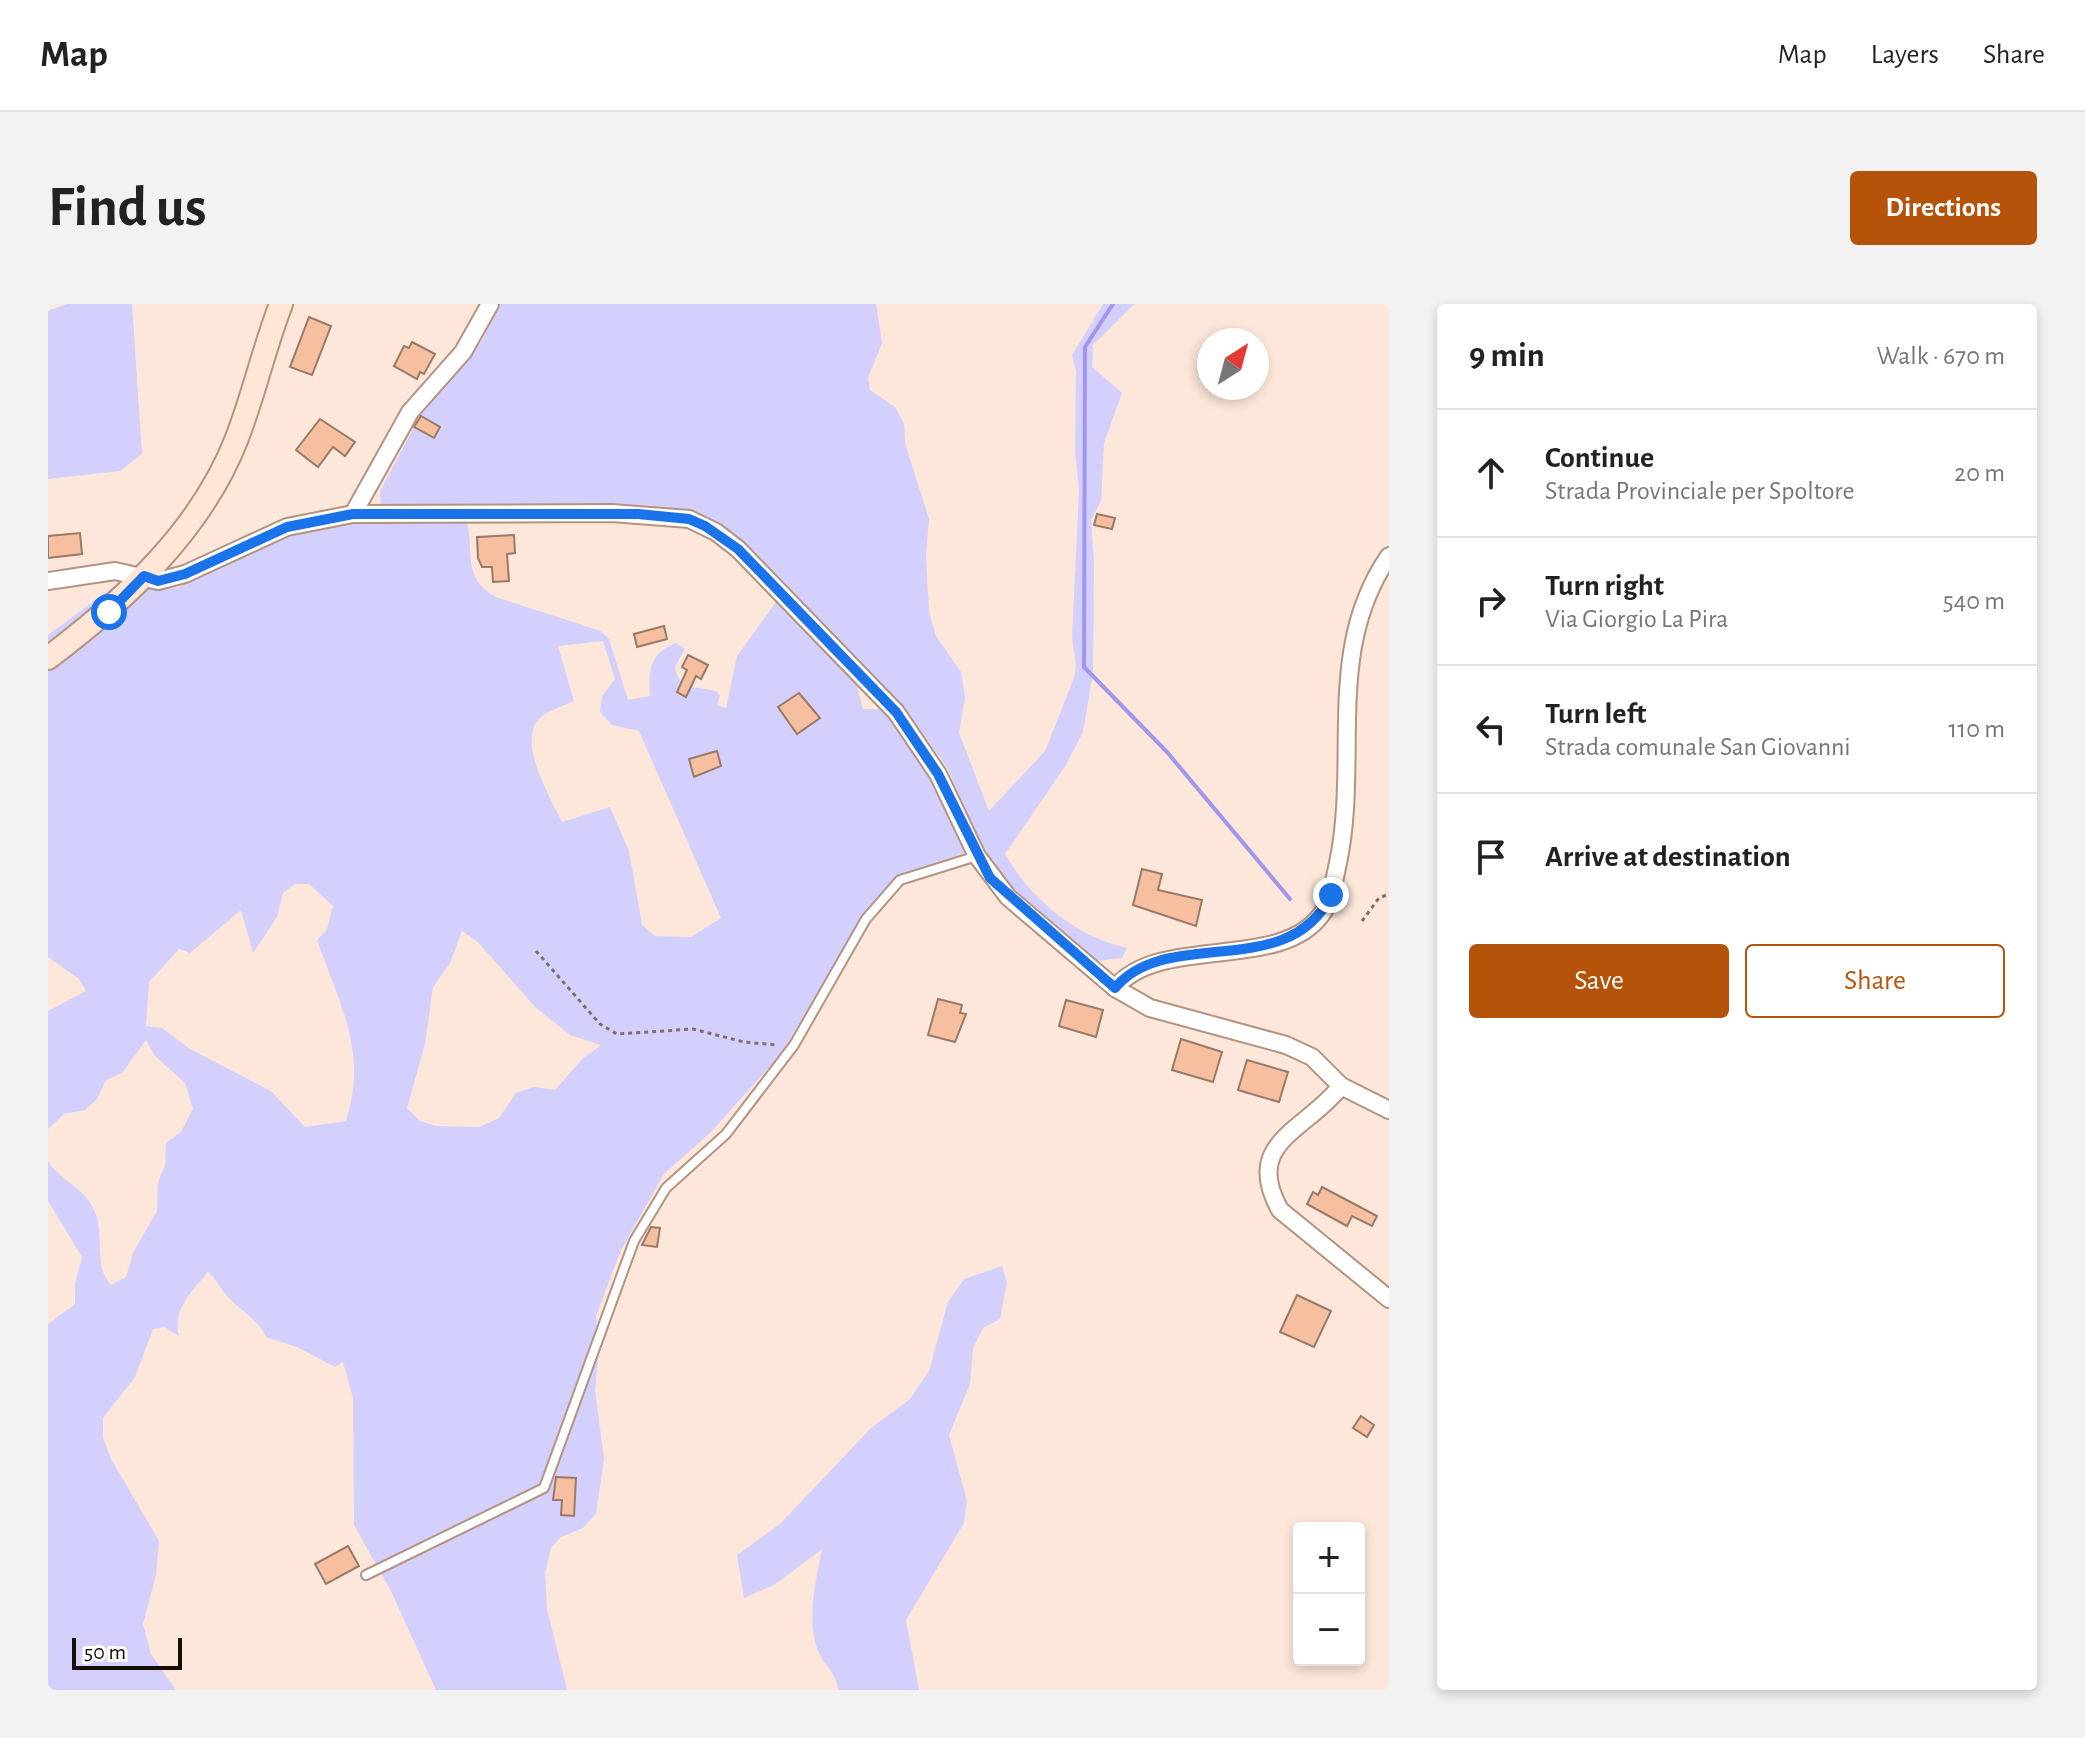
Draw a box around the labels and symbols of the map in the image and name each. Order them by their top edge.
north arrow [1197,328,1269,400]
route start [91,594,127,630]
route end [1313,877,1349,913]
scale bar [72,1634,182,1670]

